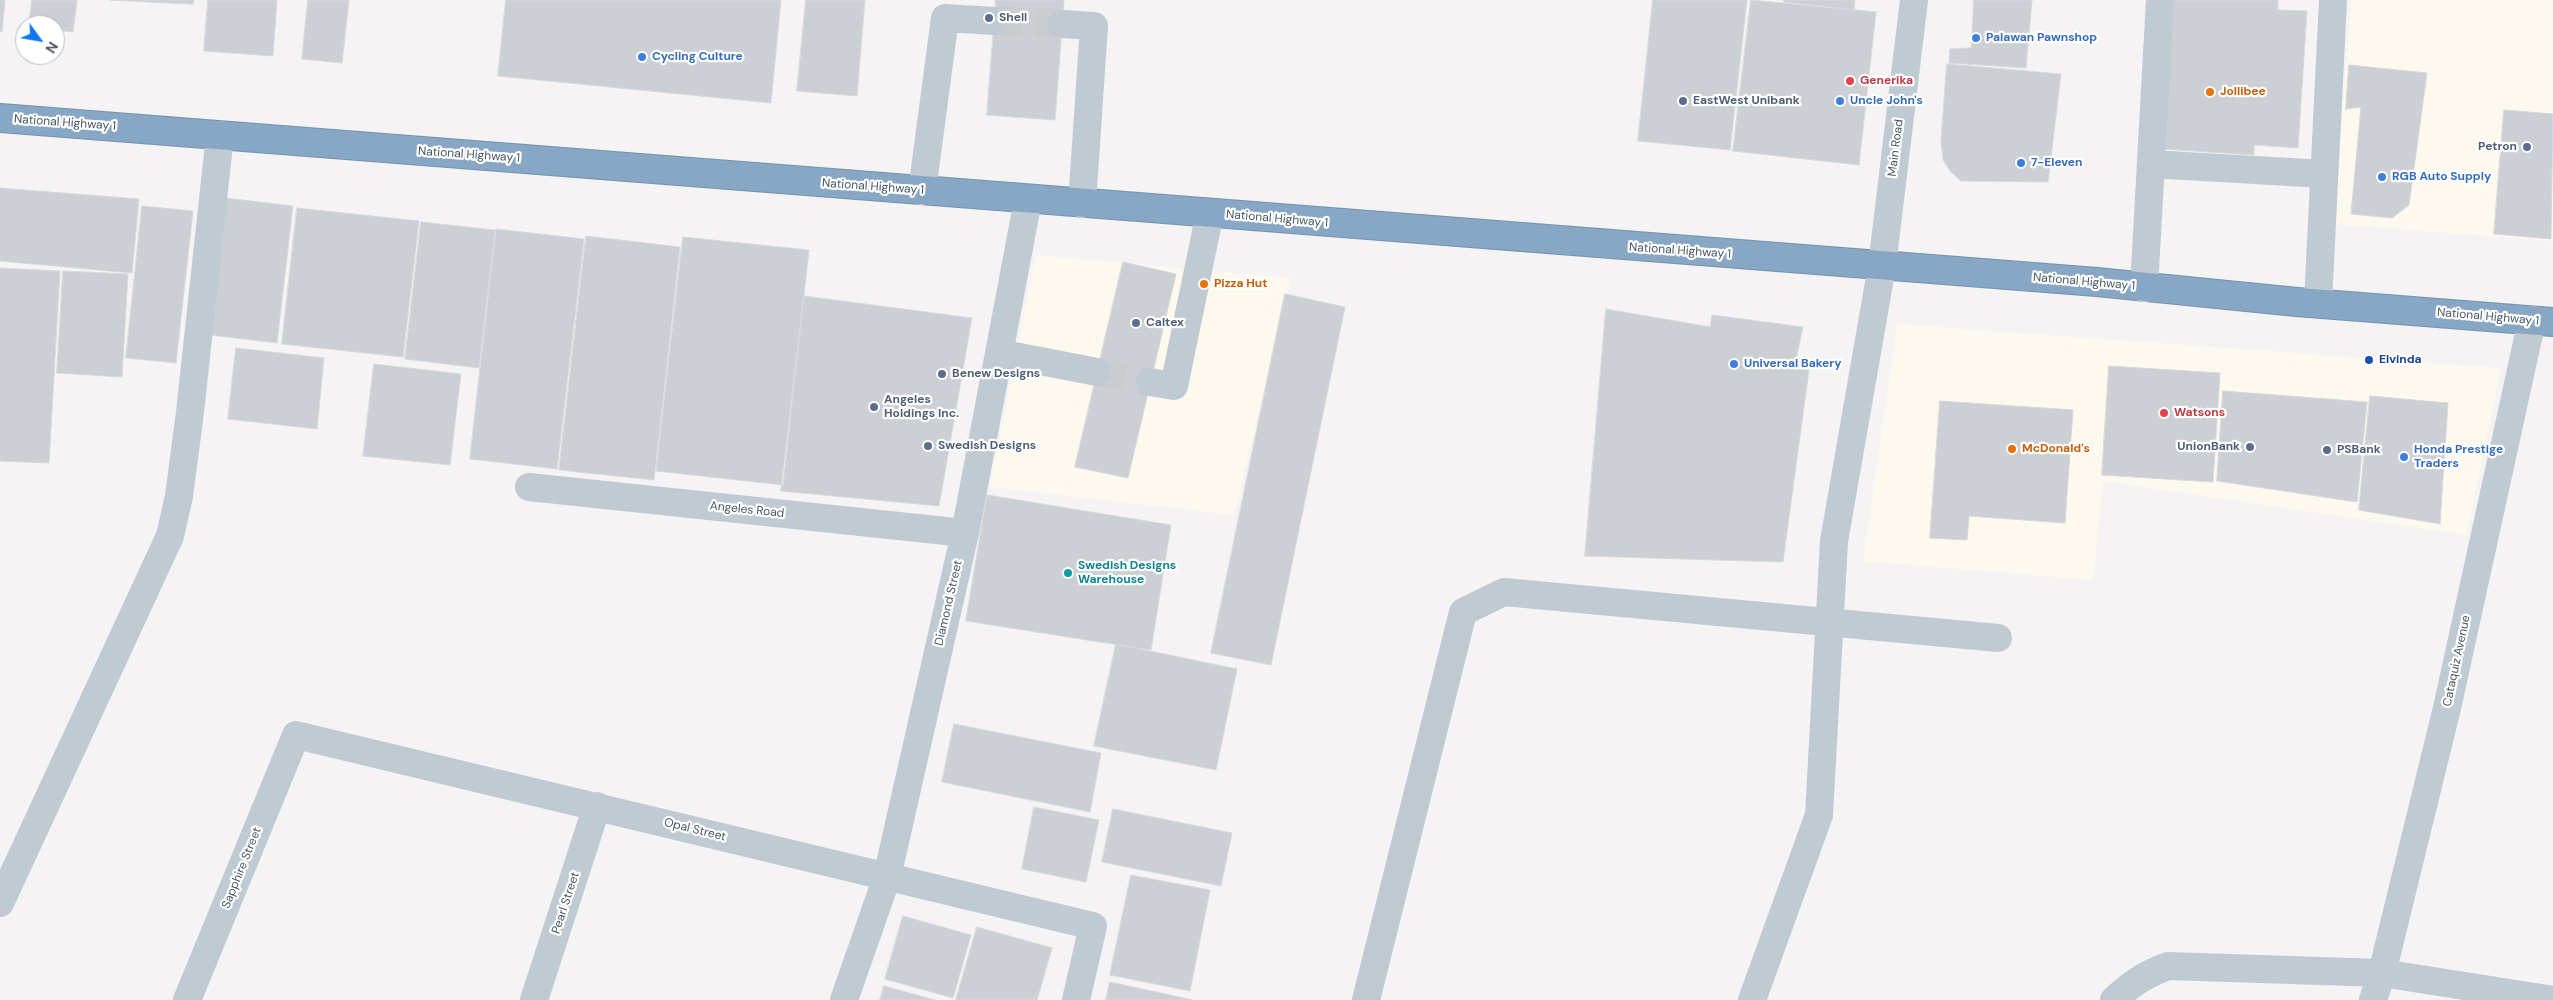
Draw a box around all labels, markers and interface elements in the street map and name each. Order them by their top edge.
place label: Shell [999,11,1027,25]
marker: Shell [983,12,995,24]
north arrow [15,15,65,65]
place label: Palawan Pawnshop [1986,31,2097,45]
marker: Palawan Pawnshop [1970,32,1982,44]
text: N [42,38,62,57]
place label: Cycling Culture [652,50,743,64]
marker: Cycling Culture [636,51,648,63]
place label: Generika [1860,74,1913,88]
marker: Generika [1844,75,1856,87]
place label: Jollibee [2220,85,2266,99]
marker: Jollibee [2204,86,2216,98]
place label: EastWest Unibank [1693,94,1800,108]
place label: Uncle John's [1850,94,1923,108]
marker: EastWest Unibank [1677,95,1689,107]
marker: Uncle John's [1834,95,1846,107]
street label: National Highway 1 [14,112,116,134]
street label: Main Road [1885,119,1907,177]
place label: Petron [2478,140,2517,154]
marker: Petron [2521,141,2533,153]
street label: National Highway 1 [418,144,520,166]
place label: 7-Eleven [2031,156,2083,170]
marker: 7-Eleven [2015,157,2027,169]
place label: RGB Auto Supply [2392,170,2491,184]
marker: RGB Auto Supply [2376,171,2388,183]
street label: National Highway 1 [822,176,924,198]
street label: National Highway 1 [1225,207,1329,231]
street label: National Highway 1 [1629,240,1731,262]
street label: National Highway 1 [2032,270,2136,294]
place label: Pizza Hut [1214,277,1267,291]
marker: Pizza Hut [1198,278,1210,290]
street label: National Highway 1 [2436,305,2540,329]
place label: Caltex [1146,316,1184,330]
marker: Caltex [1130,317,1142,329]
place label: Elvinda [2379,353,2422,367]
marker: Elvinda [2363,354,2375,366]
place label: Universal Bakery [1744,357,1841,371]
marker: Universal Bakery [1728,358,1740,370]
place label: Benew Designs [952,367,1040,381]
marker: Benew Designs [936,368,948,380]
place label: Angeles Holdings Inc. [884,393,959,421]
marker: Angeles Holdings Inc. [868,401,880,413]
place label: Watsons [2174,406,2225,420]
marker: Watsons [2158,407,2170,419]
place label: Swedish Designs [938,439,1036,453]
marker: Swedish Designs [922,440,934,452]
place label: UnionBank [2177,440,2240,454]
marker: UnionBank [2244,441,2256,453]
place label: McDonald's [2022,442,2090,456]
marker: McDonald's [2006,443,2018,455]
place label: PSBank [2337,443,2381,457]
place label: Honda Prestige Traders [2414,443,2503,471]
marker: PSBank [2321,444,2333,456]
marker: Honda Prestige Traders [2398,451,2410,463]
street label: Angeles Road [709,499,785,521]
street label: Diamond Street [932,559,966,647]
place label: Swedish Designs Warehouse [1078,559,1176,587]
marker: Swedish Designs Warehouse [1062,567,1074,579]
street label: Cataquiz Avenue [2440,614,2474,708]
street label: Opal Street [663,815,727,845]
street label: Sapphire Street [219,825,265,911]
street label: Pearl Street [549,870,583,936]

